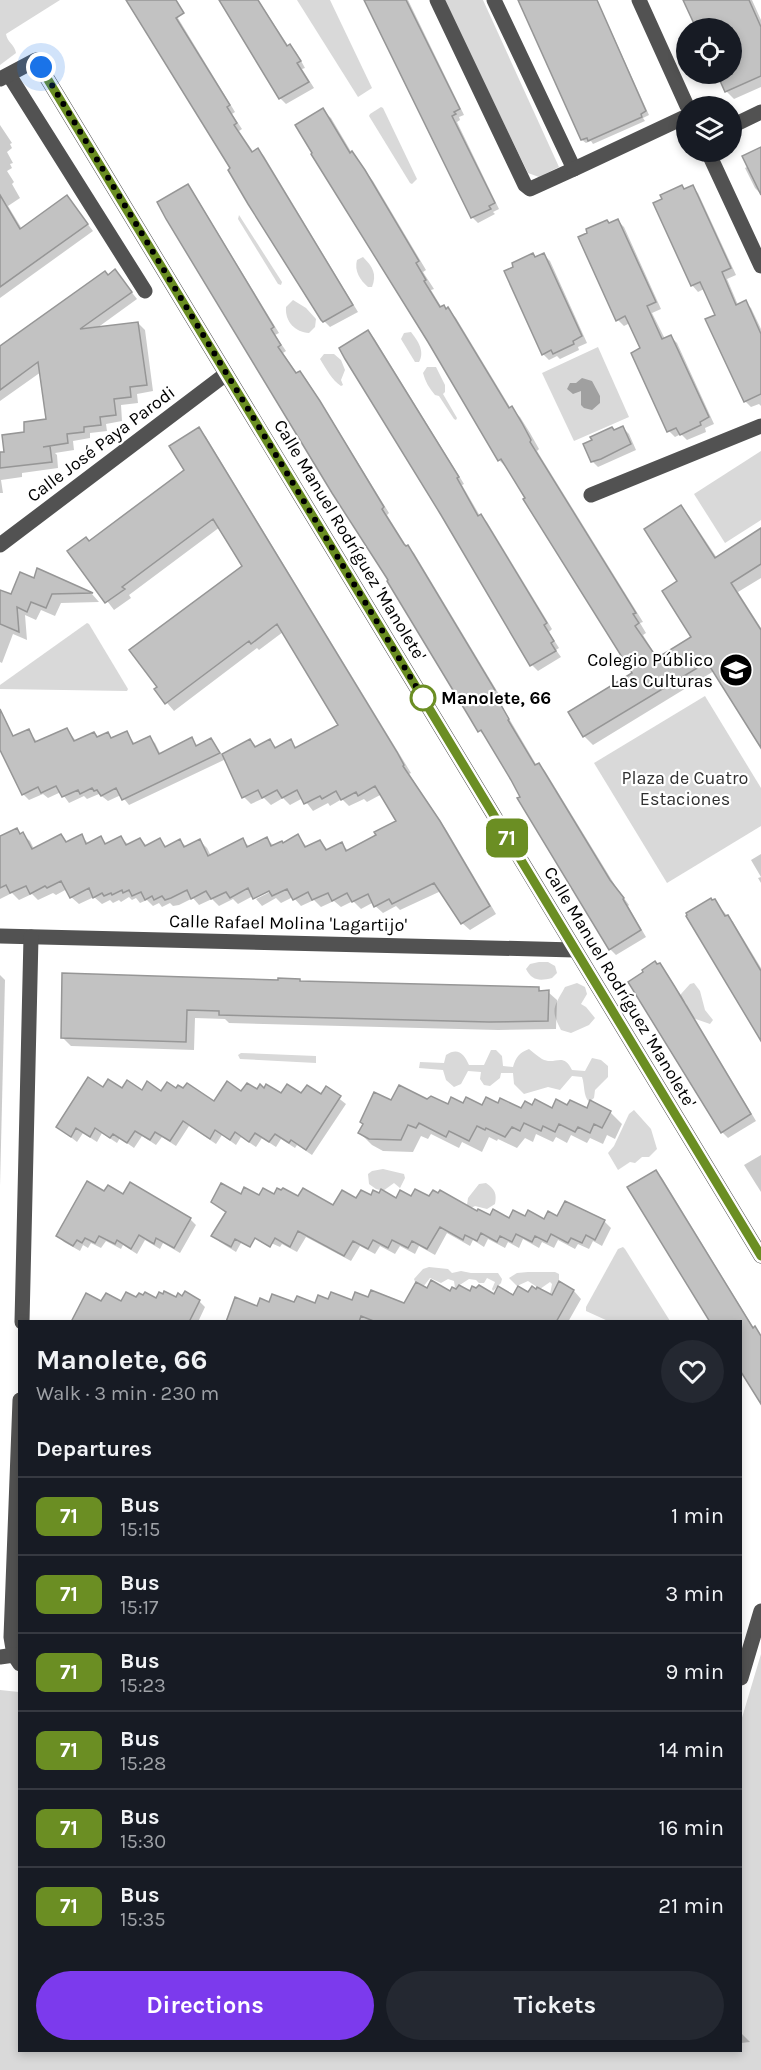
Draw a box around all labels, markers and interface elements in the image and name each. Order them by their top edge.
map controls [676,18,742,162]
button: locate [676,18,742,84]
your location [26,52,56,82]
button: layers [676,96,742,162]
street label: Calle José Paya Parodi [23,381,179,507]
street label: Calle Manuel Rodríguez 'Manolete' [269,415,431,665]
place label: Colegio Público Las Culturas [587,649,713,692]
school or university icon: Colegio Público Las Culturas [718,652,754,688]
marker: Manolete, 66 [410,685,436,711]
place label: Manolete, 66 [441,687,551,709]
park label: Plaza de Cuatro Estaciones [622,767,748,810]
line badge: 71 [480,818,534,858]
text: 71 [498,826,516,850]
street label: Calle Manuel Rodríguez 'Manolete' [539,862,701,1112]
street label: Calle Rafael Molina 'Lagartijo' [169,910,407,936]
button: heart [661,1340,724,1403]
text: Manolete, 66 [36,1343,208,1376]
text: Walk · 3 min · 230 m [36,1382,219,1405]
text: Departures [36,1436,152,1462]
text: Bus [120,1492,160,1518]
text: 1 min [671,1503,724,1529]
text: 71 [60,1504,78,1528]
text: 15:15 [120,1518,160,1541]
text: Bus [120,1570,160,1596]
text: 3 min [665,1581,724,1607]
text: 71 [60,1582,78,1606]
text: 15:17 [120,1596,159,1619]
text: Bus [120,1648,160,1674]
text: 9 min [666,1659,724,1685]
text: 71 [60,1660,78,1684]
text: 15:23 [120,1674,166,1697]
text: Bus [120,1726,160,1752]
text: 14 min [659,1737,724,1763]
text: 71 [60,1738,78,1762]
text: 15:28 [120,1752,166,1775]
text: Bus [120,1804,160,1830]
text: 16 min [658,1815,724,1841]
text: 71 [60,1816,78,1840]
text: 15:30 [120,1830,166,1853]
text: Bus [120,1882,160,1908]
text: 21 min [658,1893,724,1919]
text: 71 [60,1894,78,1918]
text: 15:35 [120,1908,166,1931]
button: Directions [36,1971,374,2040]
button: Tickets [386,1971,724,2040]

